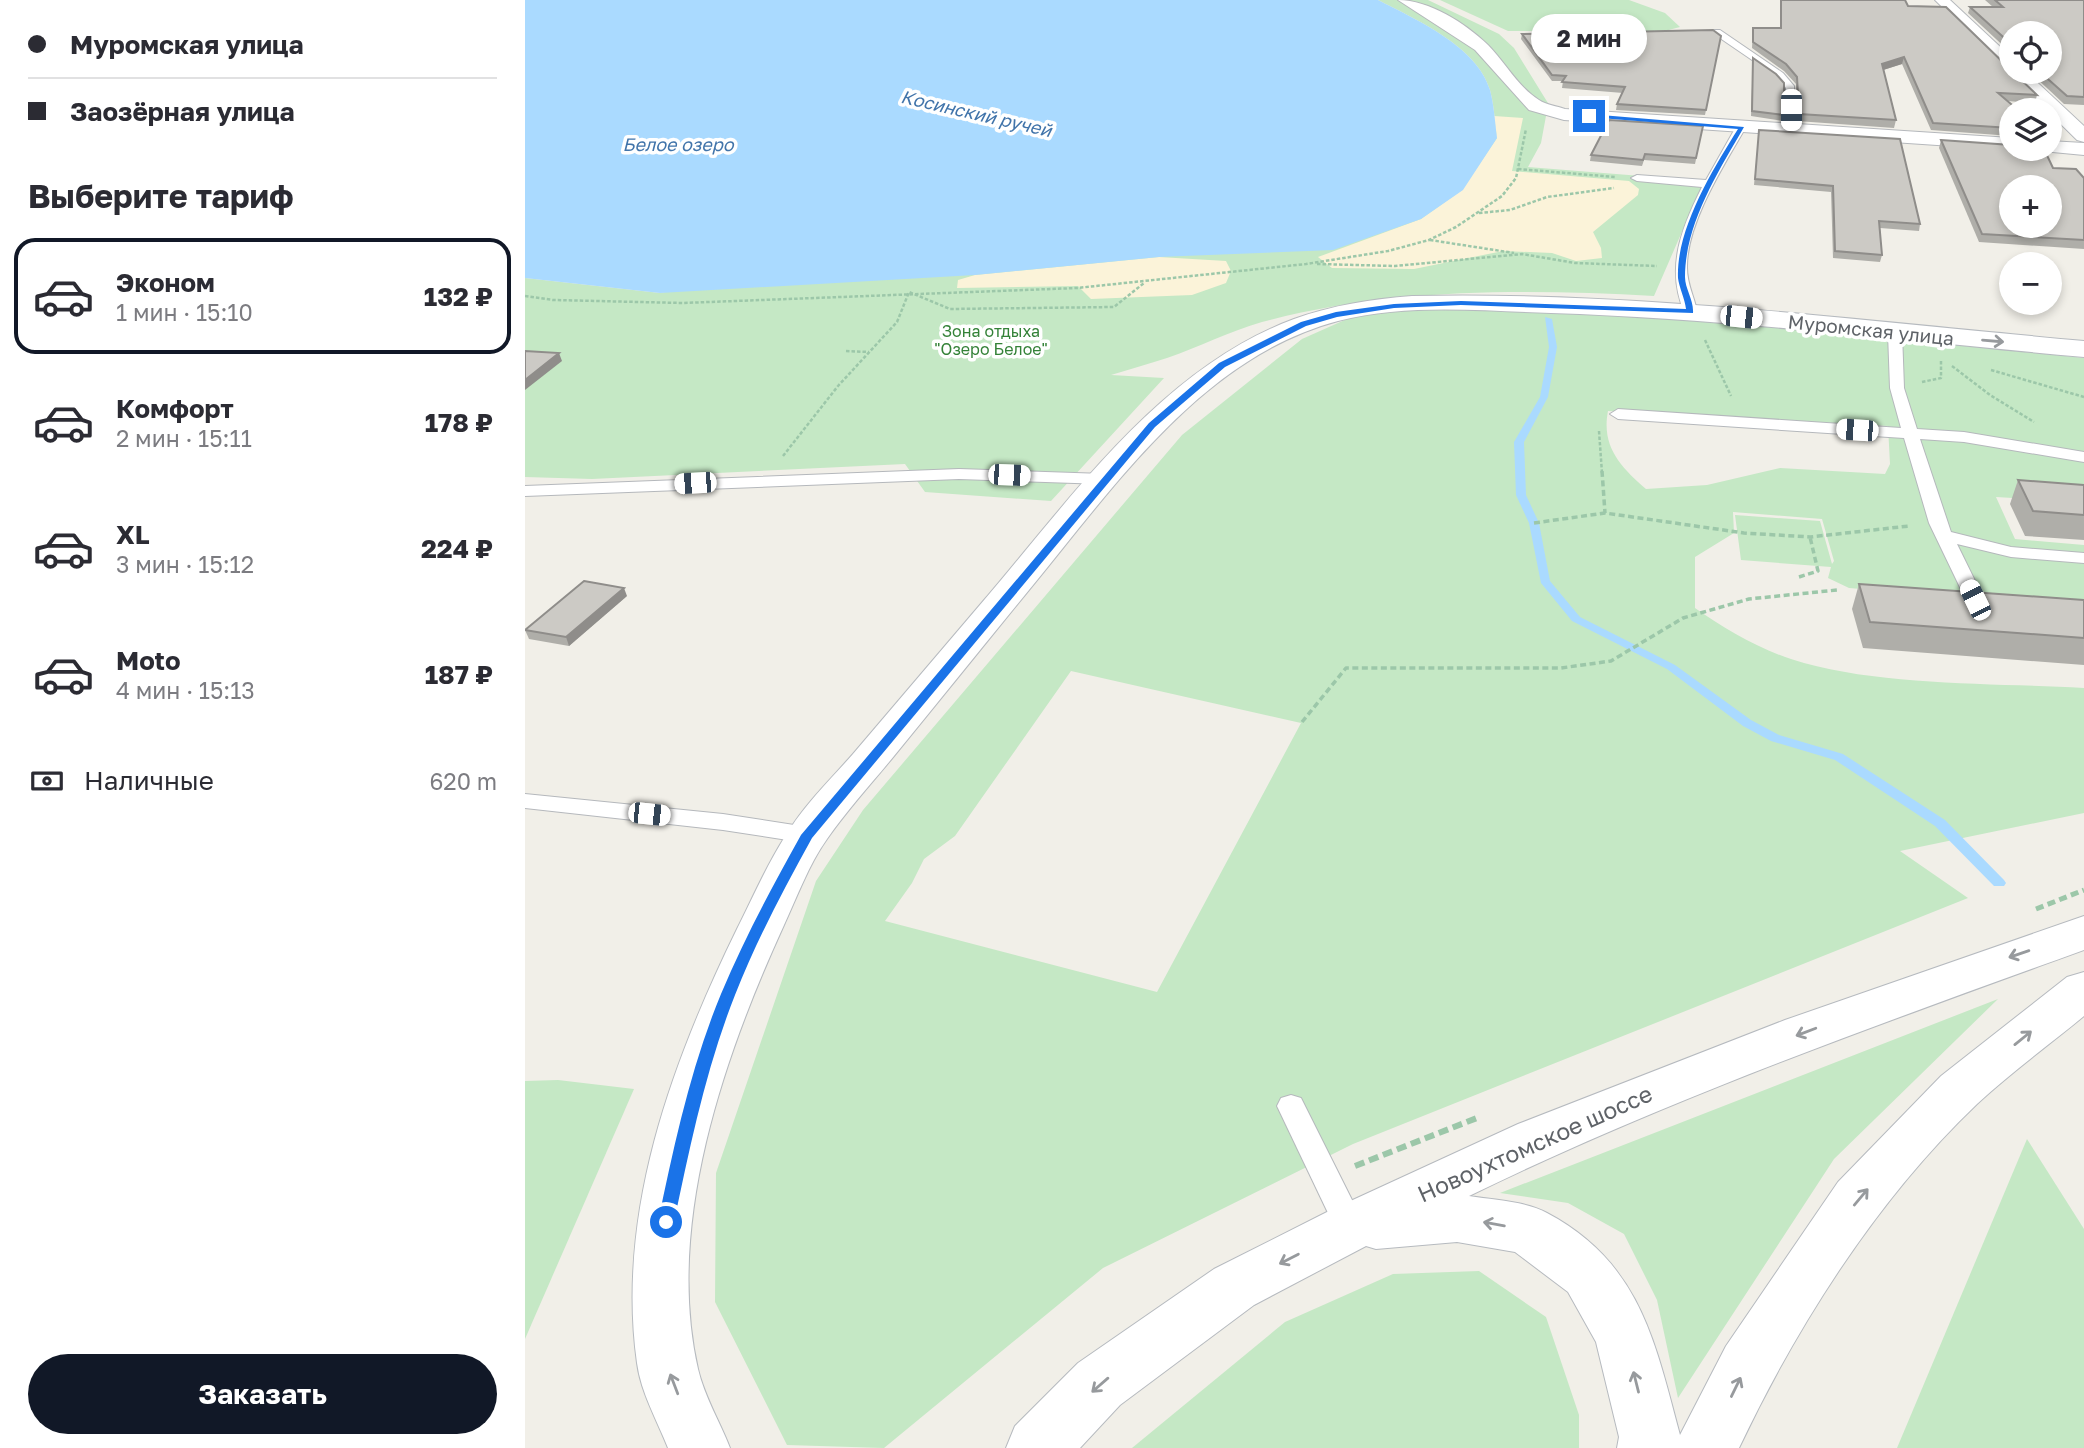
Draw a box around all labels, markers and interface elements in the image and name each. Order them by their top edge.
callout: 2 мин [1531,15,1647,64]
map controls [1999,21,2062,315]
button: locate [1999,21,2062,84]
text: 2 мин [1557,24,1621,52]
text: Муромская улица [70,29,304,60]
water label: Косинский ручей [899,85,1055,141]
car [1781,89,1802,131]
text: Заозёрная улица [70,96,295,127]
button: layers [1999,98,2062,161]
route end [1573,100,1605,132]
water label: Белое озеро [622,133,735,155]
button: + [1999,175,2062,238]
text: Выберите тариф [28,177,294,215]
button: − [1999,252,2062,315]
icon: car [32,265,95,328]
text: Эконом [116,267,215,298]
text: 132 ₽ [424,281,493,312]
text: 1 мин · 15:10 [116,298,253,326]
car [1720,304,1763,330]
street label: Муромская улица [1787,309,1955,350]
park label: Зона отдыха "Озеро Белое" [934,321,1048,359]
one-way arrow [1982,335,2004,348]
icon: car [32,391,95,454]
text: Комфорт [116,393,234,424]
text: 178 ₽ [425,407,493,438]
car [1836,418,1879,442]
text: 2 мин · 15:11 [116,424,252,452]
car [988,464,1031,486]
car [674,471,717,495]
icon: car [32,517,95,580]
text: XL [116,519,150,550]
text: 224 ₽ [421,533,493,564]
text: 3 мин · 15:12 [116,550,254,578]
car [1957,577,1994,623]
icon: car [32,643,95,706]
text: Moto [116,645,181,676]
text: 187 ₽ [425,659,493,690]
text: 4 мин · 15:13 [116,676,255,704]
icon: cash [28,762,66,800]
text: Наличные [84,765,214,796]
text: 620 m [429,767,497,795]
car [628,801,671,827]
one-way arrow [2009,949,2031,961]
one-way arrow [1795,1027,1817,1039]
one-way arrow [2014,1030,2032,1046]
street label: Новоухтомское шоссе [1413,1079,1656,1207]
one-way arrow [1853,1188,1868,1206]
route start [650,1206,682,1238]
one-way arrow [1483,1217,1506,1230]
one-way arrow [1279,1252,1300,1266]
button: Заказать [28,1354,497,1434]
one-way arrow [1629,1371,1642,1393]
one-way arrow [667,1374,680,1396]
one-way arrow [1092,1377,1110,1393]
one-way arrow [1730,1377,1744,1398]

